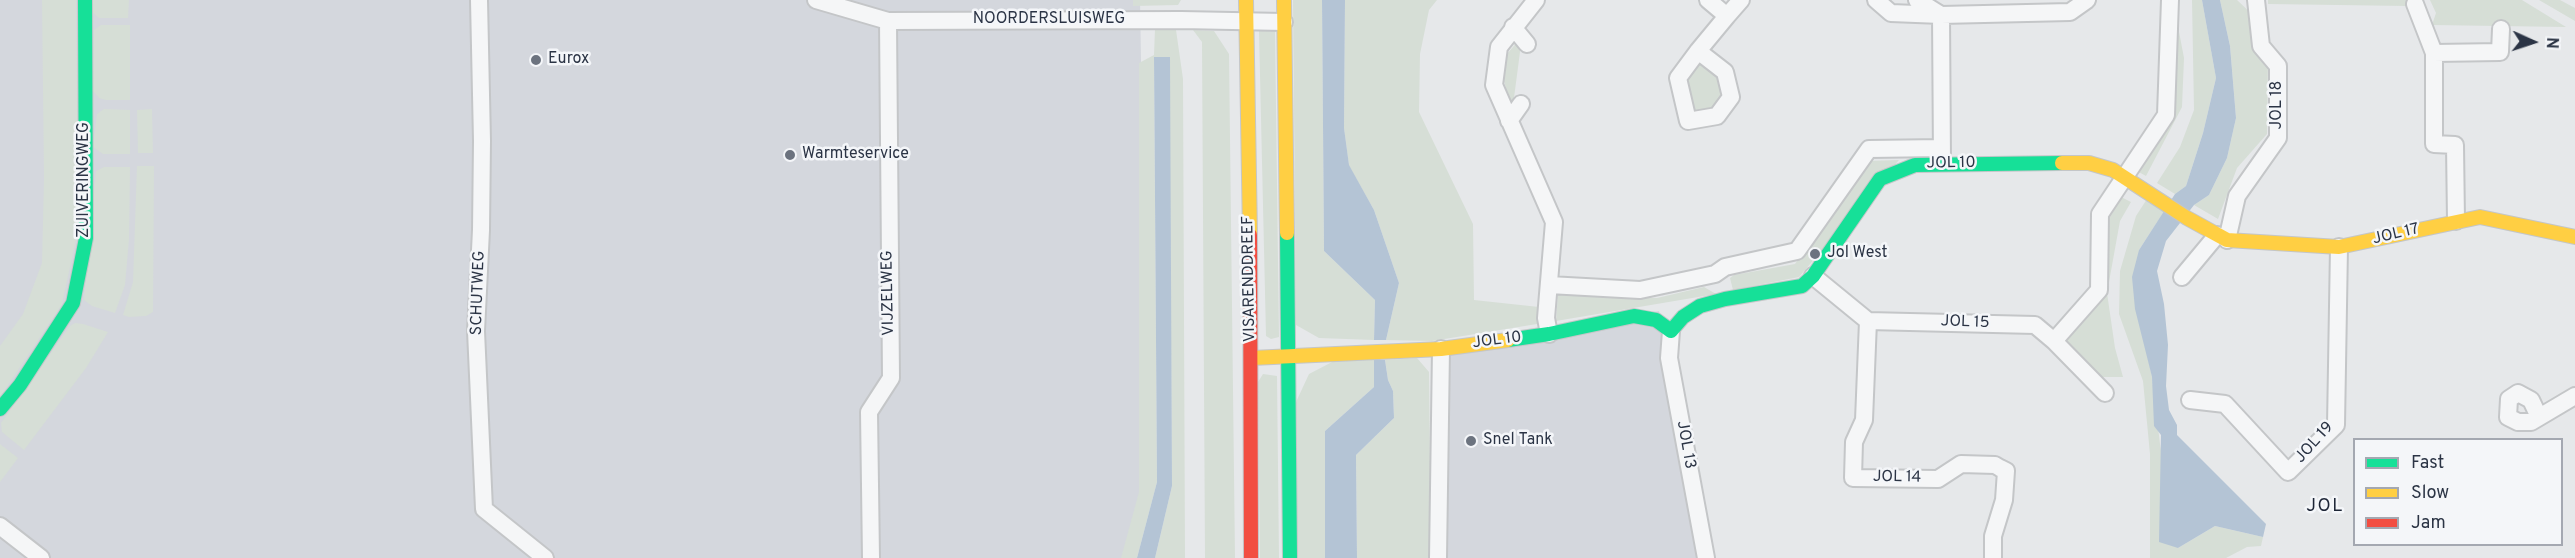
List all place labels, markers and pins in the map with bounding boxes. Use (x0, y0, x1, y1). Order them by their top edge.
place label: Eurox (548, 50, 589, 70)
marker: Eurox (529, 53, 543, 67)
place label: Warmteservice (802, 145, 909, 165)
marker: Warmteservice (783, 148, 797, 162)
place label: Jol West (1827, 244, 1888, 264)
marker: Jol West (1808, 247, 1822, 261)
place label: Snel Tank (1483, 431, 1553, 451)
marker: Snel Tank (1464, 434, 1478, 448)

